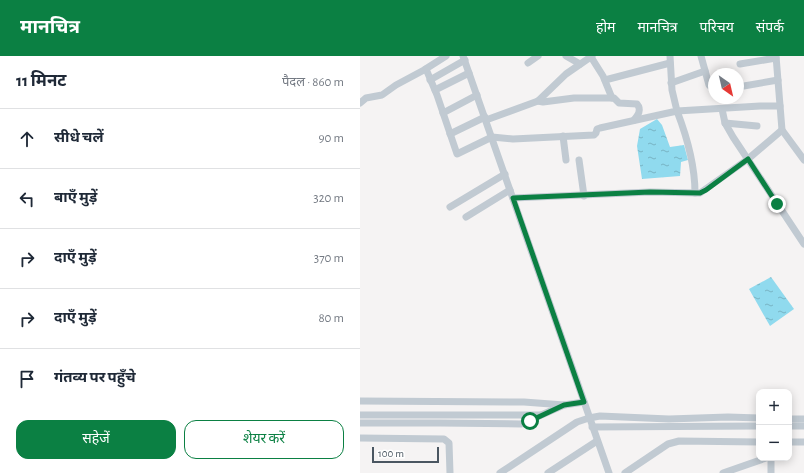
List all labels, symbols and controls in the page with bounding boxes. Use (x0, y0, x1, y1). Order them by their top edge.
text: मानचित्र (20, 18, 80, 37)
text: होम (596, 21, 615, 35)
text: मानचित्र (637, 21, 678, 35)
text: परिचय (700, 21, 734, 35)
text: संपर्क (756, 21, 784, 35)
north arrow (708, 68, 744, 104)
text: 11 मिनट (16, 72, 67, 89)
text: पैदल · 860 m (282, 76, 344, 89)
icon: ahead (16, 128, 38, 150)
text: सीधे चलें (54, 130, 104, 145)
text: 90 m (318, 132, 344, 145)
icon: left (16, 188, 38, 210)
text: बाएँ मुड़ें (54, 190, 97, 205)
text: 320 m (313, 192, 344, 205)
route end (768, 195, 786, 213)
icon: right (16, 248, 38, 270)
text: दाएँ मुड़ें (54, 250, 97, 265)
text: 370 m (314, 252, 344, 265)
icon: right (16, 308, 38, 330)
text: दाएँ मुड़ें (54, 310, 97, 325)
text: 80 m (318, 312, 344, 325)
icon: arrive (16, 368, 38, 390)
text: गंतव्य पर पहुँचे (54, 370, 136, 385)
map controls (756, 389, 792, 461)
button: + (756, 389, 792, 425)
route start (521, 412, 539, 430)
button: सहेजें (16, 420, 176, 459)
button: शेयर करें (184, 420, 344, 459)
button: − (756, 425, 792, 461)
scale bar (372, 445, 439, 464)
text: 100 m (378, 448, 404, 459)

